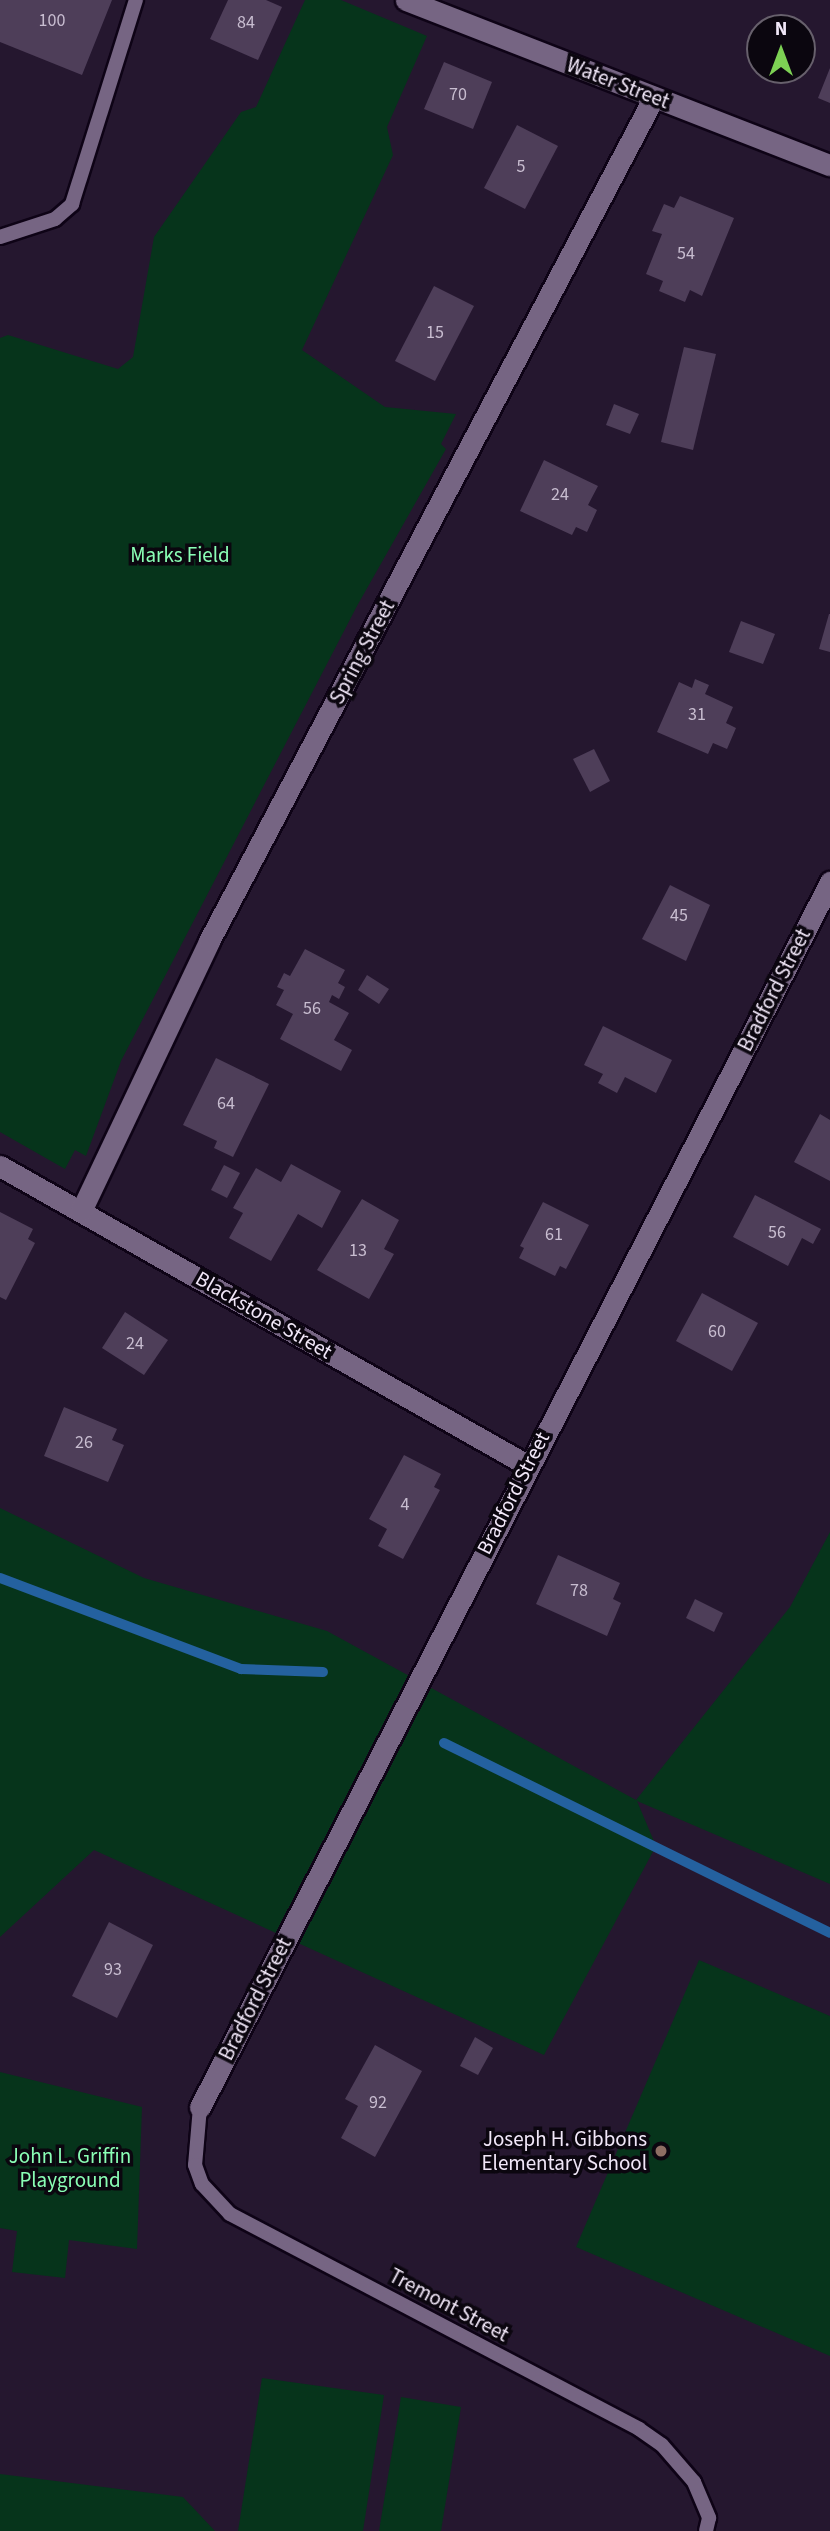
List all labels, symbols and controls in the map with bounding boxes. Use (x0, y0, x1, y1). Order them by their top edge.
house number: 100 (39, 10, 65, 32)
house number: 84 (237, 12, 255, 34)
north arrow (746, 14, 816, 84)
text: N (775, 16, 787, 43)
street label: Water Street (563, 52, 673, 114)
house number: 70 (449, 84, 467, 106)
house number: 5 (517, 156, 525, 178)
house number: 54 (677, 243, 695, 265)
house number: 15 (426, 322, 444, 344)
house number: 24 (551, 484, 569, 506)
park label: Marks Field (130, 542, 230, 568)
street label: Spring Street (324, 596, 400, 708)
house number: 31 (688, 704, 706, 726)
house number: 45 (670, 905, 688, 927)
street label: Bradford Street (732, 924, 816, 1056)
house number: 56 (303, 998, 321, 1020)
house number: 64 (217, 1093, 235, 1115)
house number: 56 (768, 1222, 786, 1244)
house number: 61 (545, 1224, 563, 1246)
house number: 13 (349, 1240, 367, 1262)
street label: Blackstone Street (191, 1266, 337, 1364)
house number: 60 (708, 1321, 726, 1343)
house number: 24 (126, 1333, 144, 1355)
street label: Bradford Street (471, 1427, 555, 1559)
house number: 26 (75, 1432, 93, 1454)
house number: 4 (401, 1494, 409, 1516)
house number: 78 (570, 1580, 588, 1602)
street label: Bradford Street (213, 1933, 297, 2065)
house number: 93 (104, 1959, 122, 1981)
house number: 92 (369, 2092, 387, 2114)
place label: Joseph H. Gibbons Elementary School (481, 2126, 647, 2176)
park label: John L. Griffin Playground (9, 2143, 131, 2193)
marker: Joseph H. Gibbons Elementary School (653, 2143, 669, 2159)
street label: Tremont Street (385, 2263, 513, 2347)

